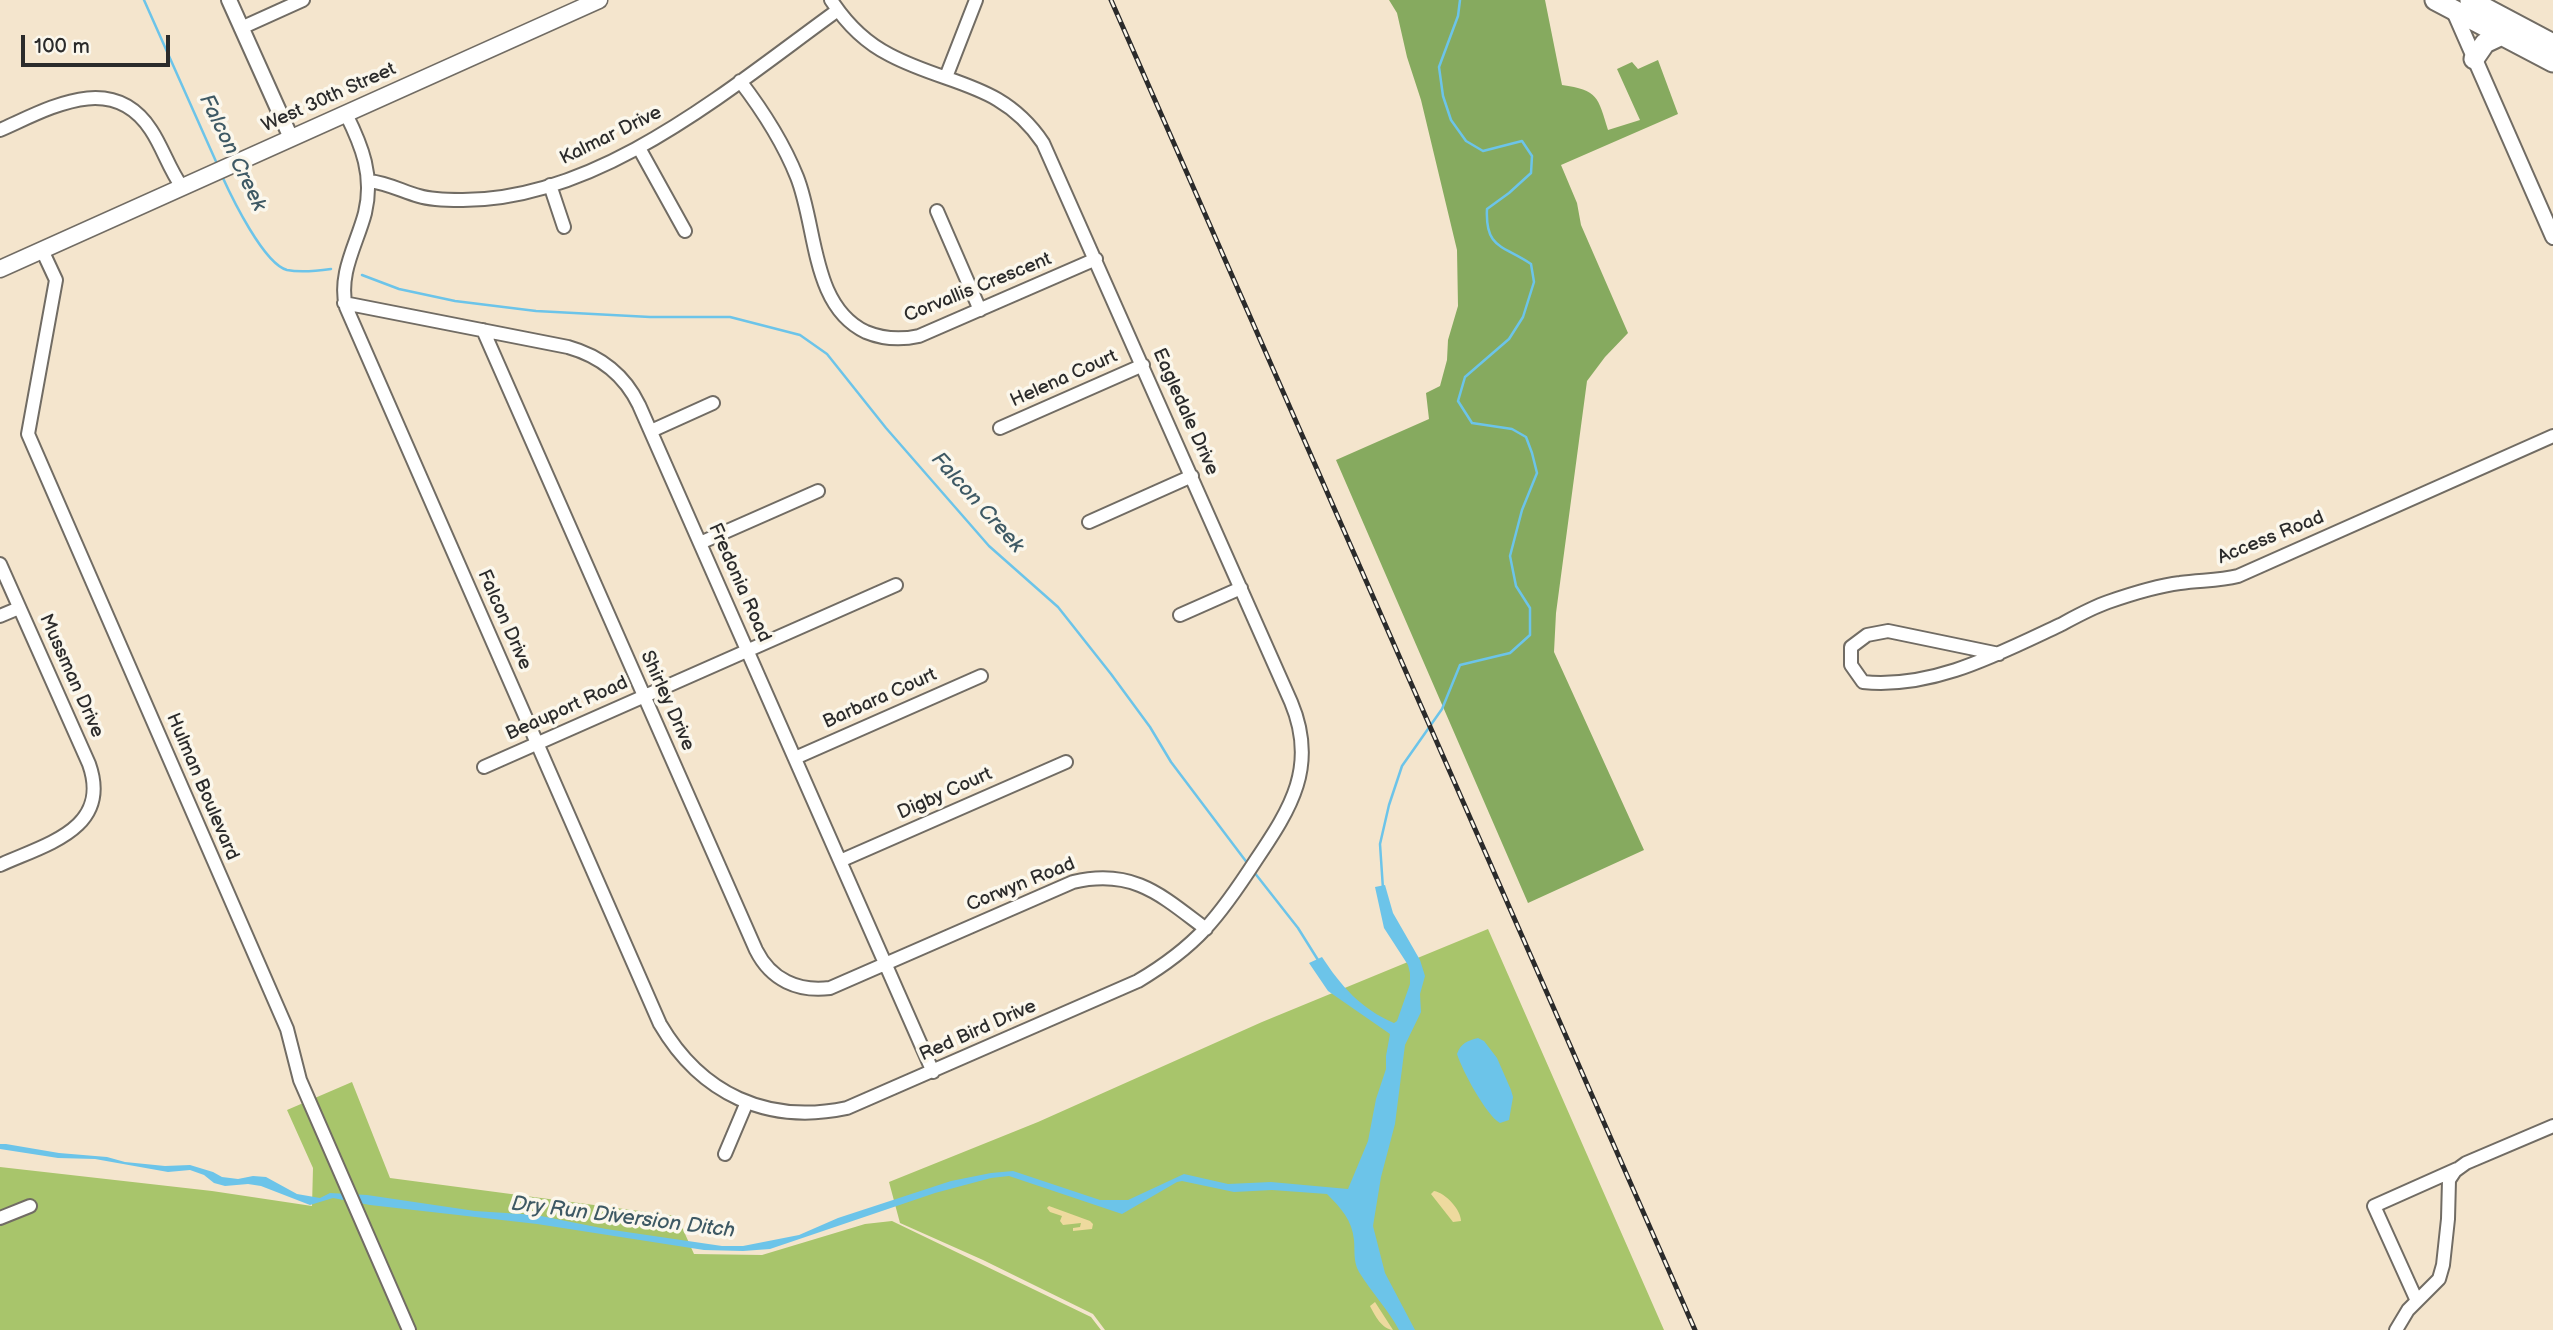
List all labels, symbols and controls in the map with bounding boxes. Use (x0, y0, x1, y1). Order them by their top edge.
scale bar (24, 21, 173, 65)
text: 100 m (34, 34, 90, 59)
street label: West 30th Street (258, 58, 400, 138)
water label: Falcon Creek (193, 91, 271, 215)
street label: Kalmar Drive (556, 102, 666, 170)
street label: Corvallis Crescent (901, 248, 1055, 328)
street label: Helena Court (1007, 345, 1121, 413)
street label: Eagledale Drive (1147, 345, 1223, 479)
water label: Falcon Creek (925, 447, 1029, 559)
street label: Access Road (2215, 506, 2327, 570)
street label: Fredonia Road (703, 520, 775, 646)
street label: Falcon Drive (472, 566, 536, 674)
street label: Mussman Drive (34, 611, 108, 741)
street label: Shirley Drive (635, 648, 699, 754)
street label: Barbara Court (820, 664, 940, 734)
street label: Beauport Road (502, 672, 632, 746)
street label: Hulman Boulevard (161, 710, 243, 864)
street label: Digby Court (894, 763, 996, 825)
street label: Corwyn Road (963, 853, 1079, 917)
street label: Red Bird Drive (916, 995, 1040, 1067)
water label: Dry Run Diversion Ditch (510, 1192, 736, 1244)

